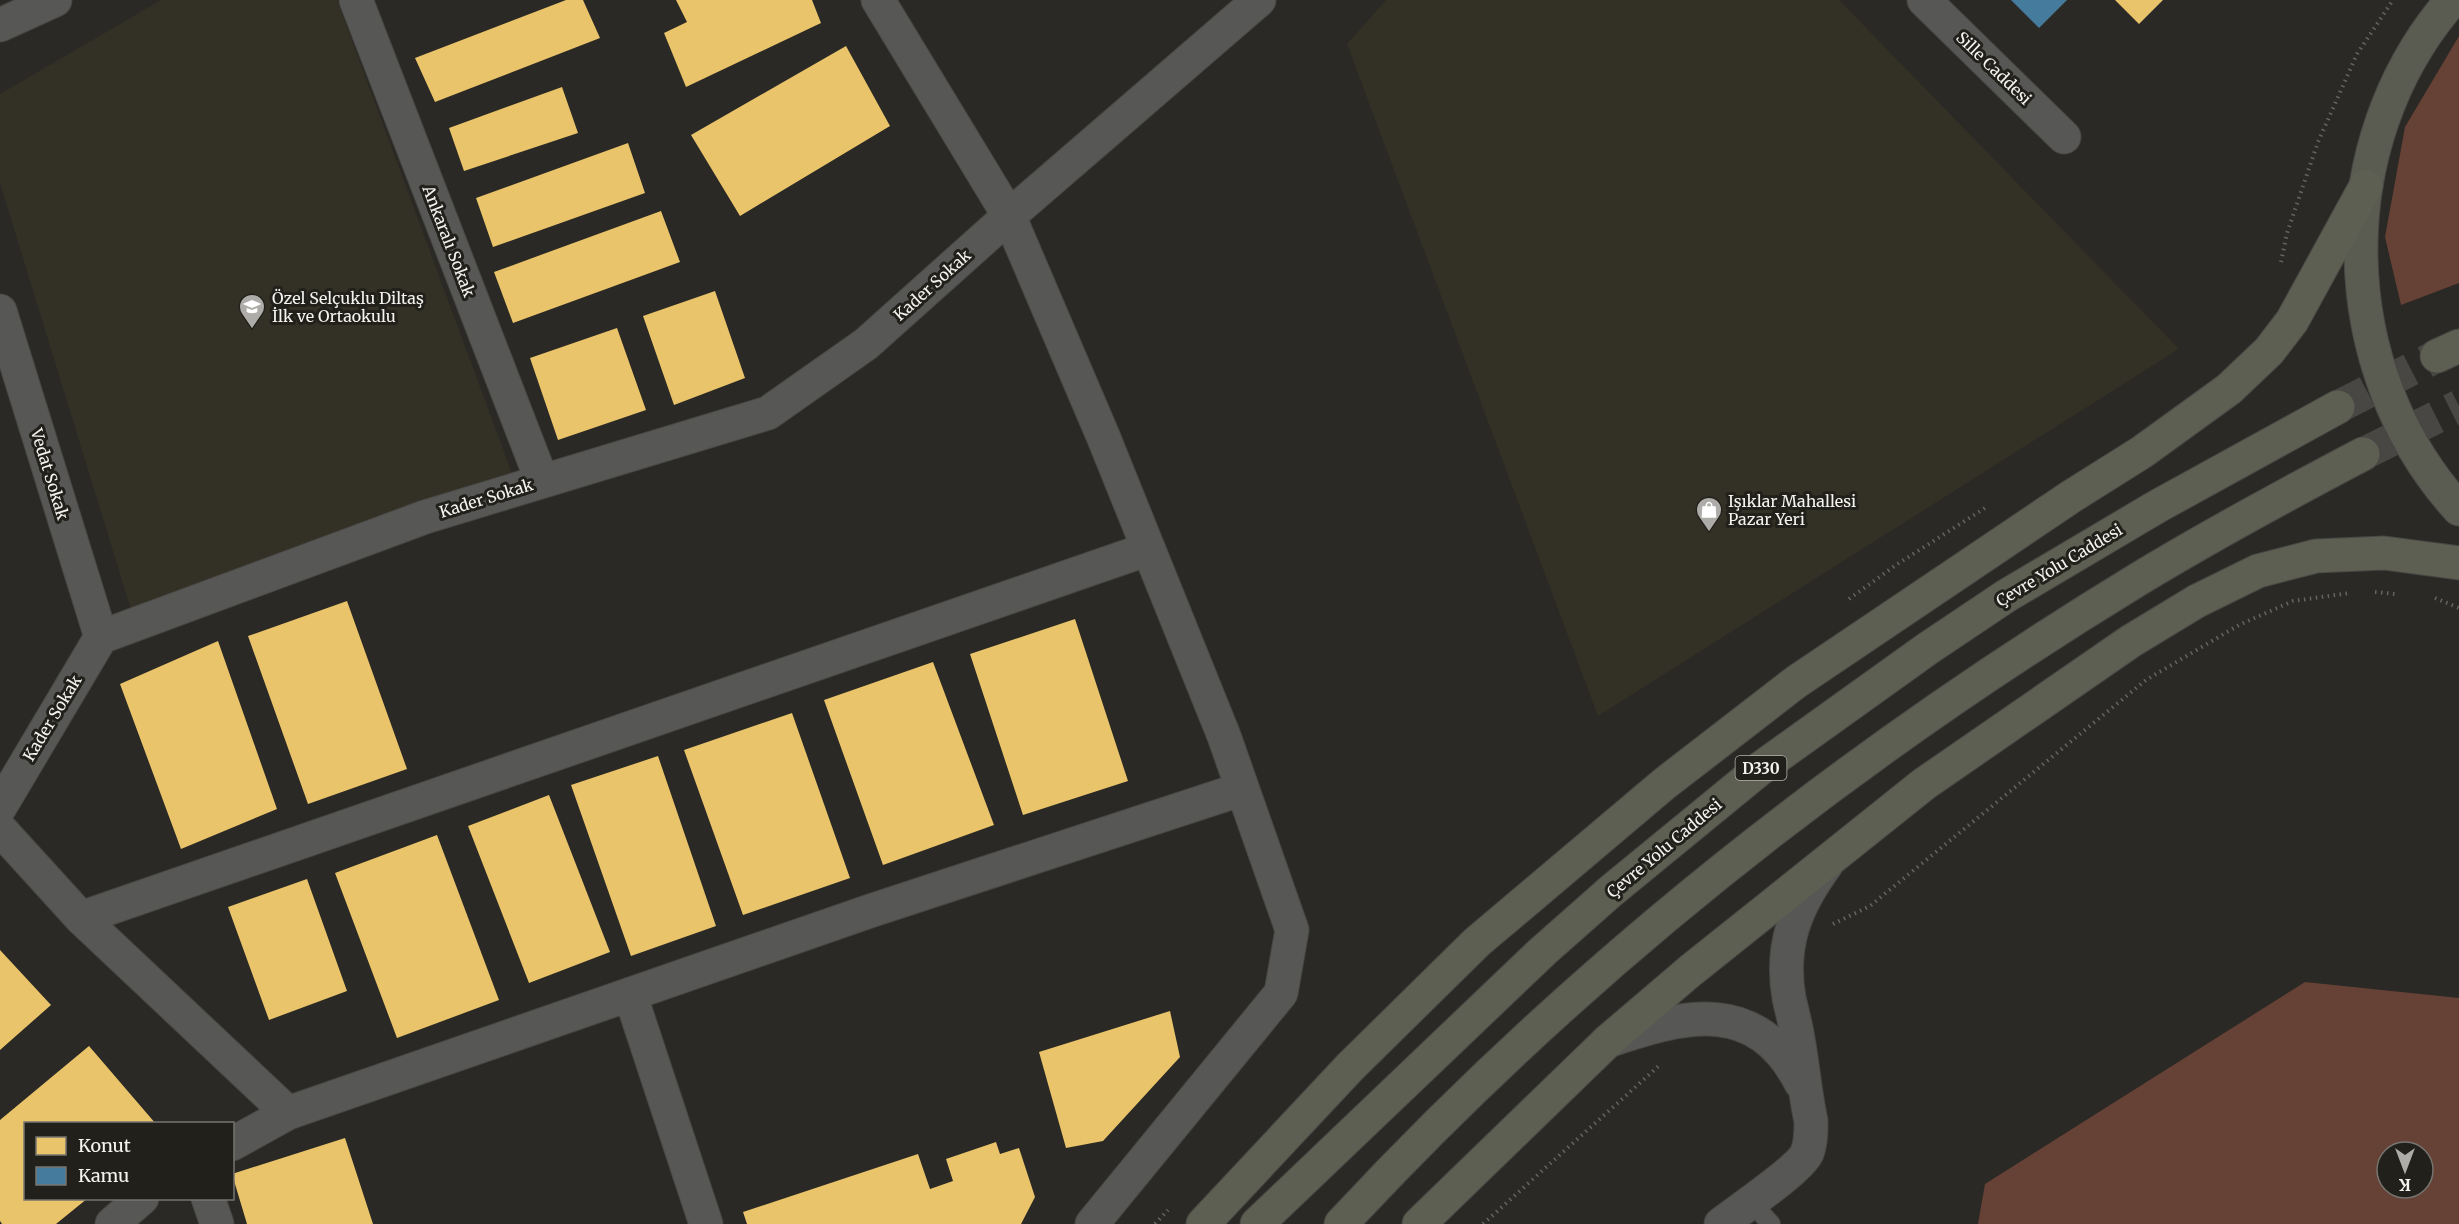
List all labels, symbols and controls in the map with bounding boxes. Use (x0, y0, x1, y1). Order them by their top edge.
street label: Sille Caddesi (1952, 27, 2036, 109)
street label: Ankaralı Sokak (418, 181, 480, 300)
street label: Kader Sokak (889, 245, 975, 325)
place label: Özel Selçuklu Diltaş İlk ve Ortaokulu (272, 288, 424, 326)
school or university icon: Özel Selçuklu Diltaş İlk ve Ortaokulu (237, 292, 267, 330)
street label: Vedat Sokak (26, 425, 74, 523)
street label: Kader Sokak (437, 474, 536, 522)
place label: Işıklar Mahallesi Pazar Yeri (1728, 491, 1856, 529)
shop icon: Işıklar Mahallesi Pazar Yeri (1694, 495, 1724, 533)
street label: Çevre Yolu Caddesi (1992, 519, 2126, 611)
street label: Kader Sokak (18, 671, 86, 765)
road number: D330 (1736, 756, 1786, 780)
street label: Çevre Yolu Caddesi (1603, 794, 1725, 902)
legend (24, 1122, 234, 1200)
text: Konut (78, 1134, 131, 1157)
north arrow (2375, 1140, 2435, 1200)
text: Kamu (78, 1164, 129, 1187)
text: K (2399, 1175, 2411, 1195)

